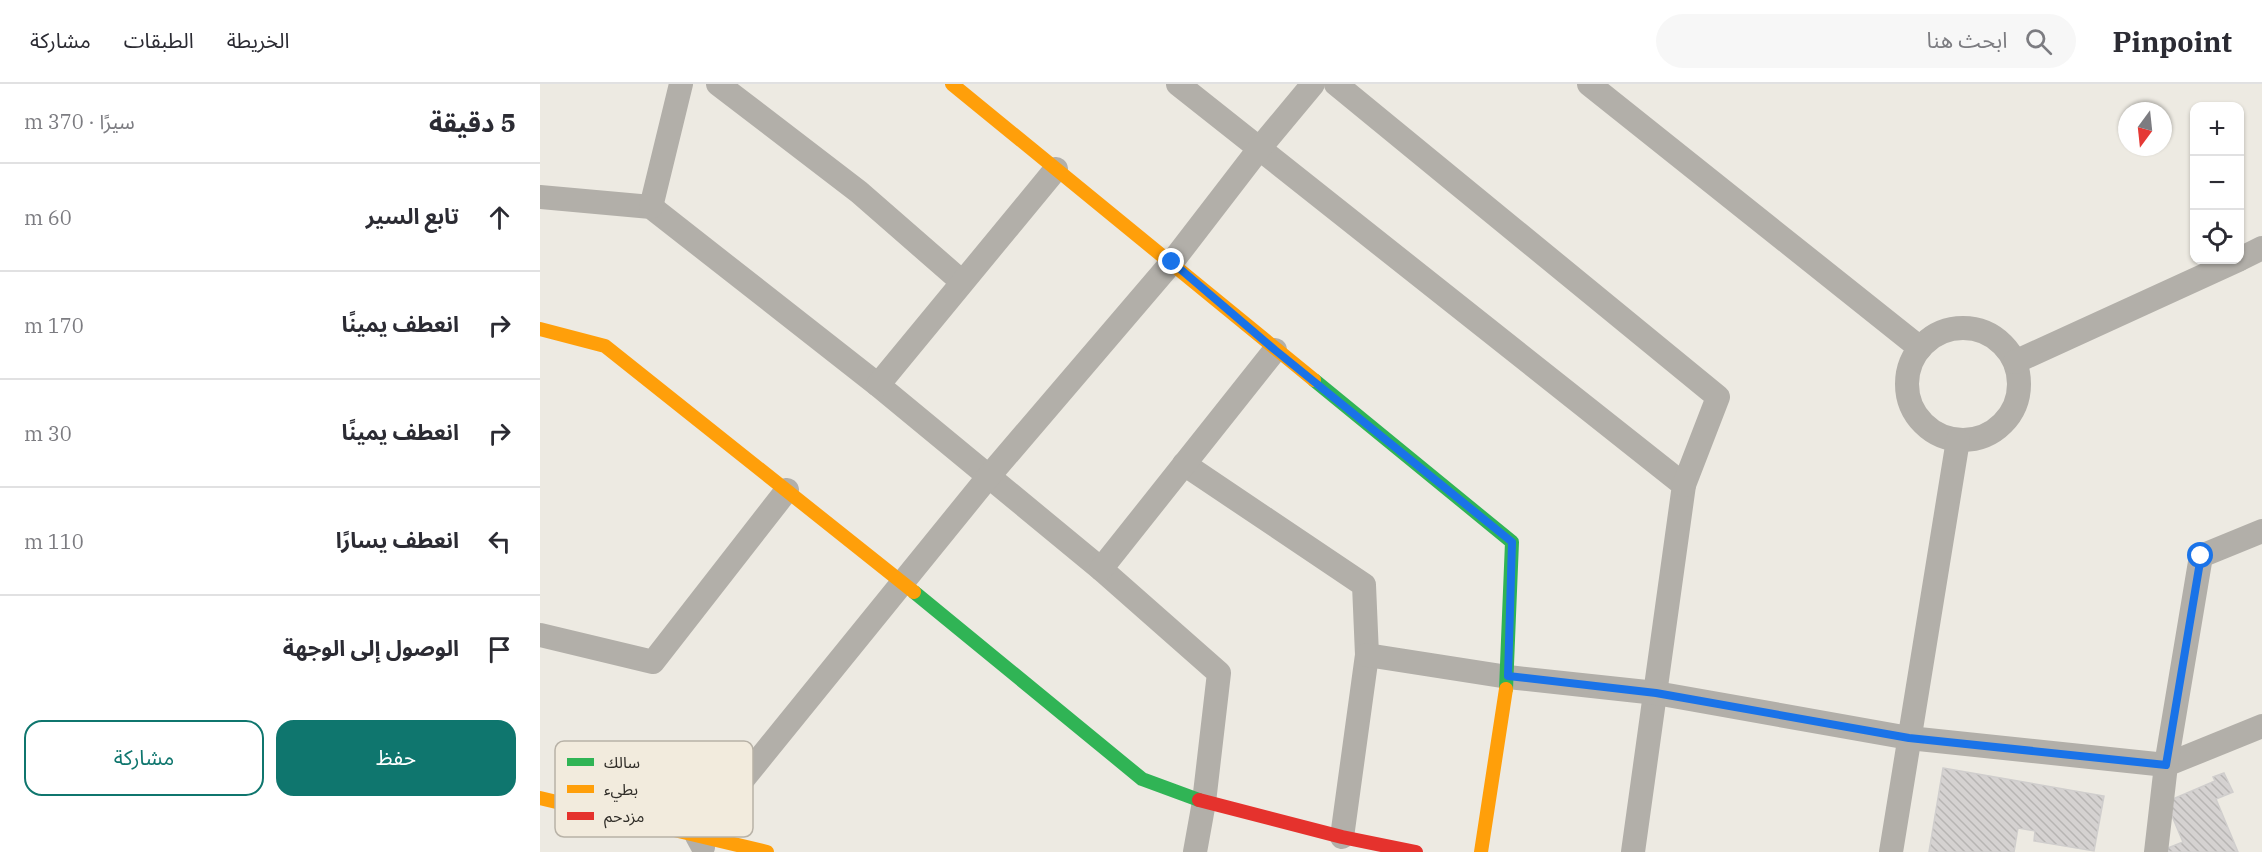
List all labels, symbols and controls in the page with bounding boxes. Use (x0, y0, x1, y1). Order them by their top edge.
search box (1656, 14, 2076, 68)
text: Pinpoint (2112, 23, 2232, 60)
text: ابحث هنا (1927, 25, 2007, 54)
icon: search (2022, 25, 2055, 58)
text: مشاركة (30, 26, 91, 54)
text: الطبقات (124, 26, 194, 54)
text: الخريطة (227, 26, 290, 54)
north arrow (2118, 102, 2172, 156)
map controls (2190, 102, 2244, 264)
button: + (2190, 102, 2244, 156)
text: 5 دقيقة (429, 105, 516, 139)
text: سيرًا · 370 m (24, 108, 135, 135)
button: − (2190, 156, 2244, 210)
text: تابع السير (366, 201, 459, 230)
icon: ahead (483, 201, 516, 234)
text: 60 m (24, 204, 72, 231)
button: locate (2190, 210, 2244, 264)
route end (1158, 248, 1184, 274)
text: انعطف يمينًا (341, 309, 459, 338)
icon: right (483, 309, 516, 342)
text: 170 m (24, 312, 84, 339)
text: انعطف يمينًا (341, 417, 459, 446)
icon: right (483, 417, 516, 450)
text: 30 m (24, 420, 72, 447)
text: انعطف يسارًا (336, 525, 459, 554)
icon: left (483, 525, 516, 558)
text: 110 m (24, 528, 84, 555)
route start (2187, 542, 2213, 568)
text: الوصول إلى الوجهة (283, 633, 459, 662)
icon: arrive (483, 633, 516, 666)
button: مشاركة (24, 720, 264, 796)
button: حفظ (276, 720, 516, 796)
legend (555, 741, 753, 837)
text: سالك (604, 752, 640, 772)
text: بطيء (604, 779, 638, 802)
text: مزدحم (604, 806, 644, 829)

